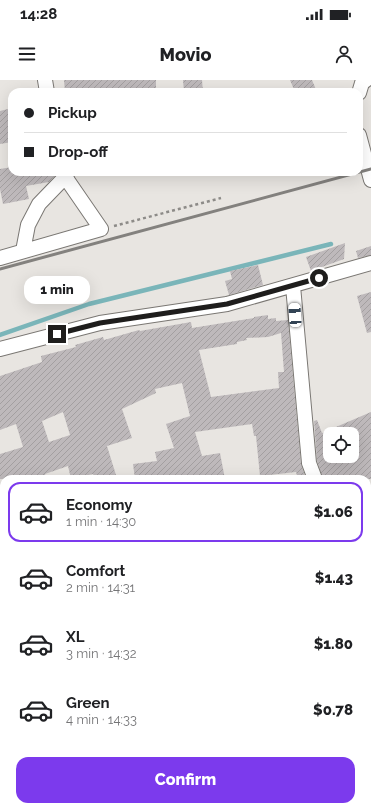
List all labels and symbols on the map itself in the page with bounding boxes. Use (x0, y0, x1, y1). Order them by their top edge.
route start (310, 269, 328, 287)
callout: 1 min (24, 276, 90, 304)
car (288, 303, 302, 327)
route end (48, 325, 66, 343)

